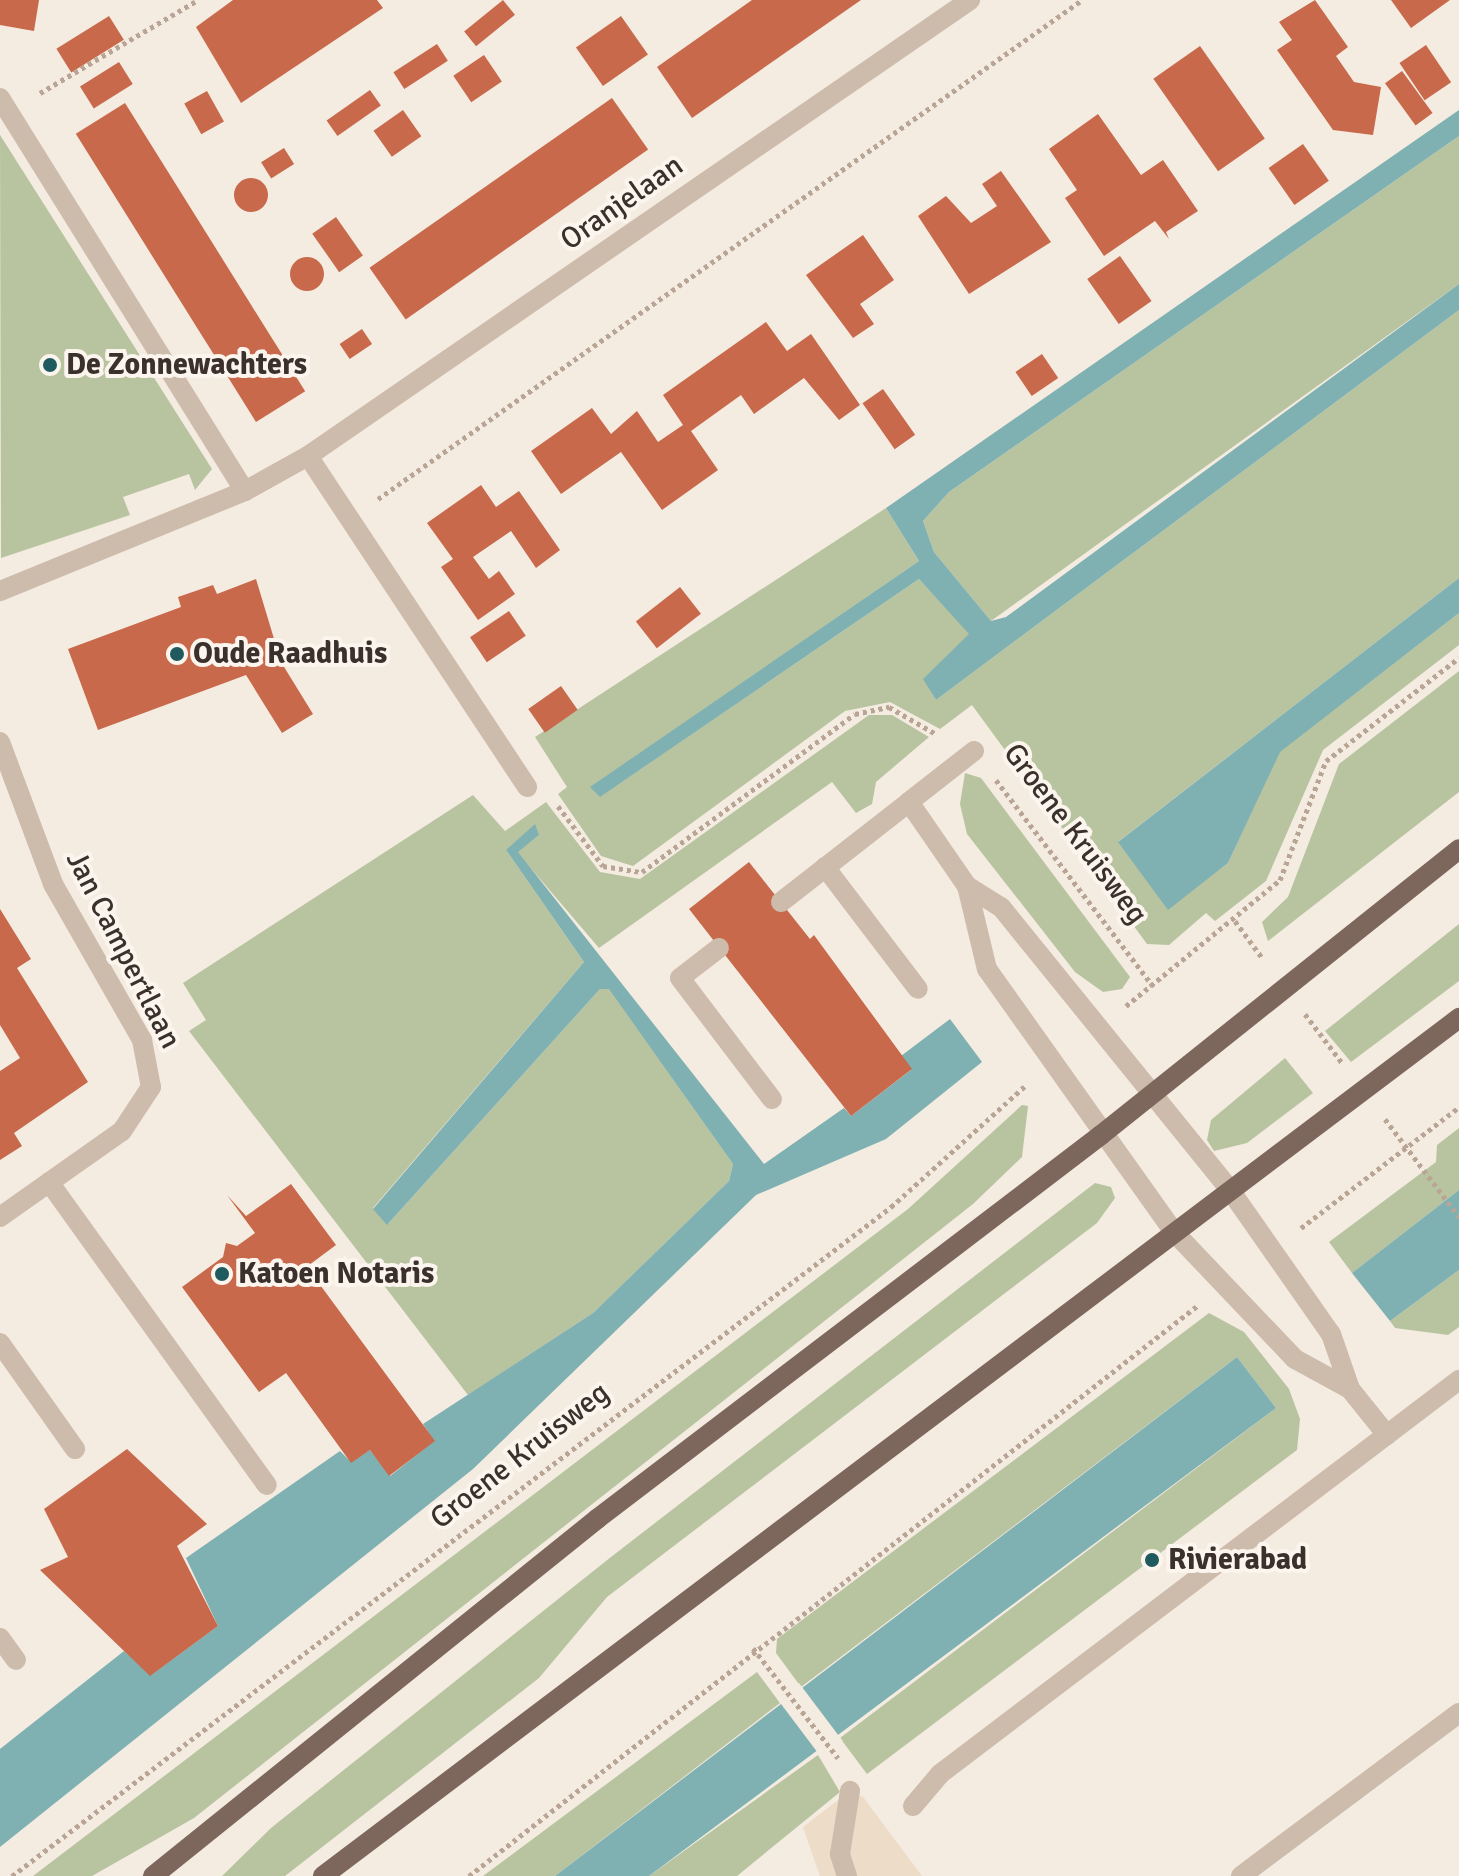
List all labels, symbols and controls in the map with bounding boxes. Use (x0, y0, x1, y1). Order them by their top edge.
street label: Oranjelaan (554, 148, 690, 258)
place label: De Zonnewachters (66, 347, 307, 383)
marker: De Zonnewachters (41, 356, 59, 374)
place label: Oude Raadhuis (193, 636, 387, 672)
marker: Oude Raadhuis (168, 645, 186, 663)
street label: Groene Kruisweg (995, 737, 1155, 931)
street label: Jan Campertlaan (58, 845, 188, 1055)
place label: Katoen Notaris (238, 1256, 434, 1292)
marker: Katoen Notaris (213, 1265, 231, 1283)
street label: Groene Kruisweg (423, 1375, 617, 1537)
place label: Rivierabad (1168, 1542, 1307, 1578)
marker: Rivierabad (1143, 1551, 1161, 1569)

